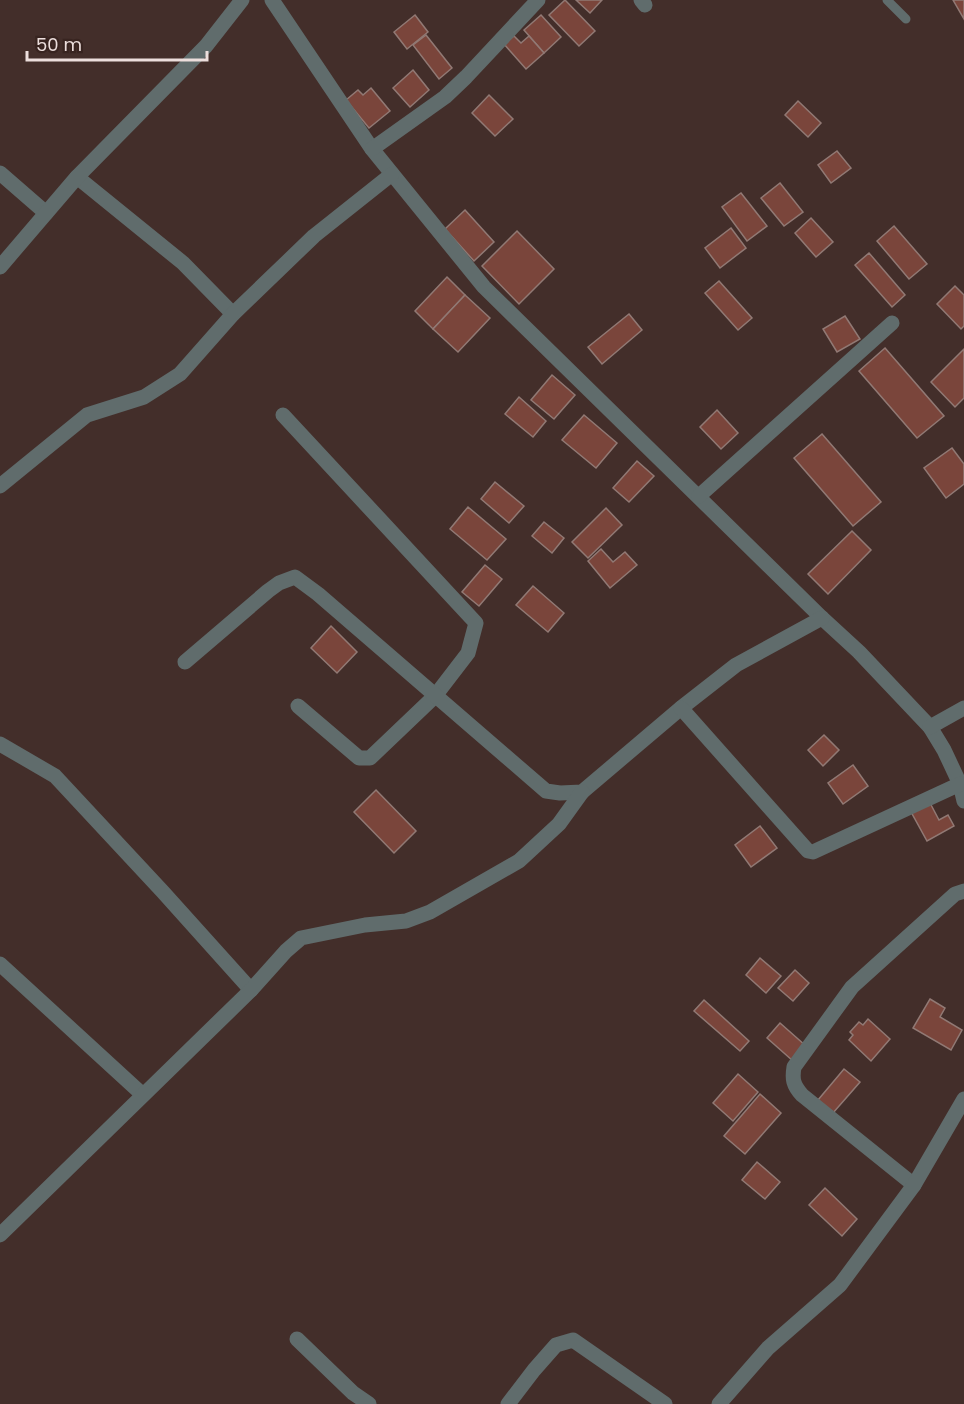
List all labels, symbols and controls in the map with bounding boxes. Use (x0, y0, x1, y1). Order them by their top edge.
scale bar (27, 24, 207, 62)
text: 50 m (36, 32, 82, 57)

